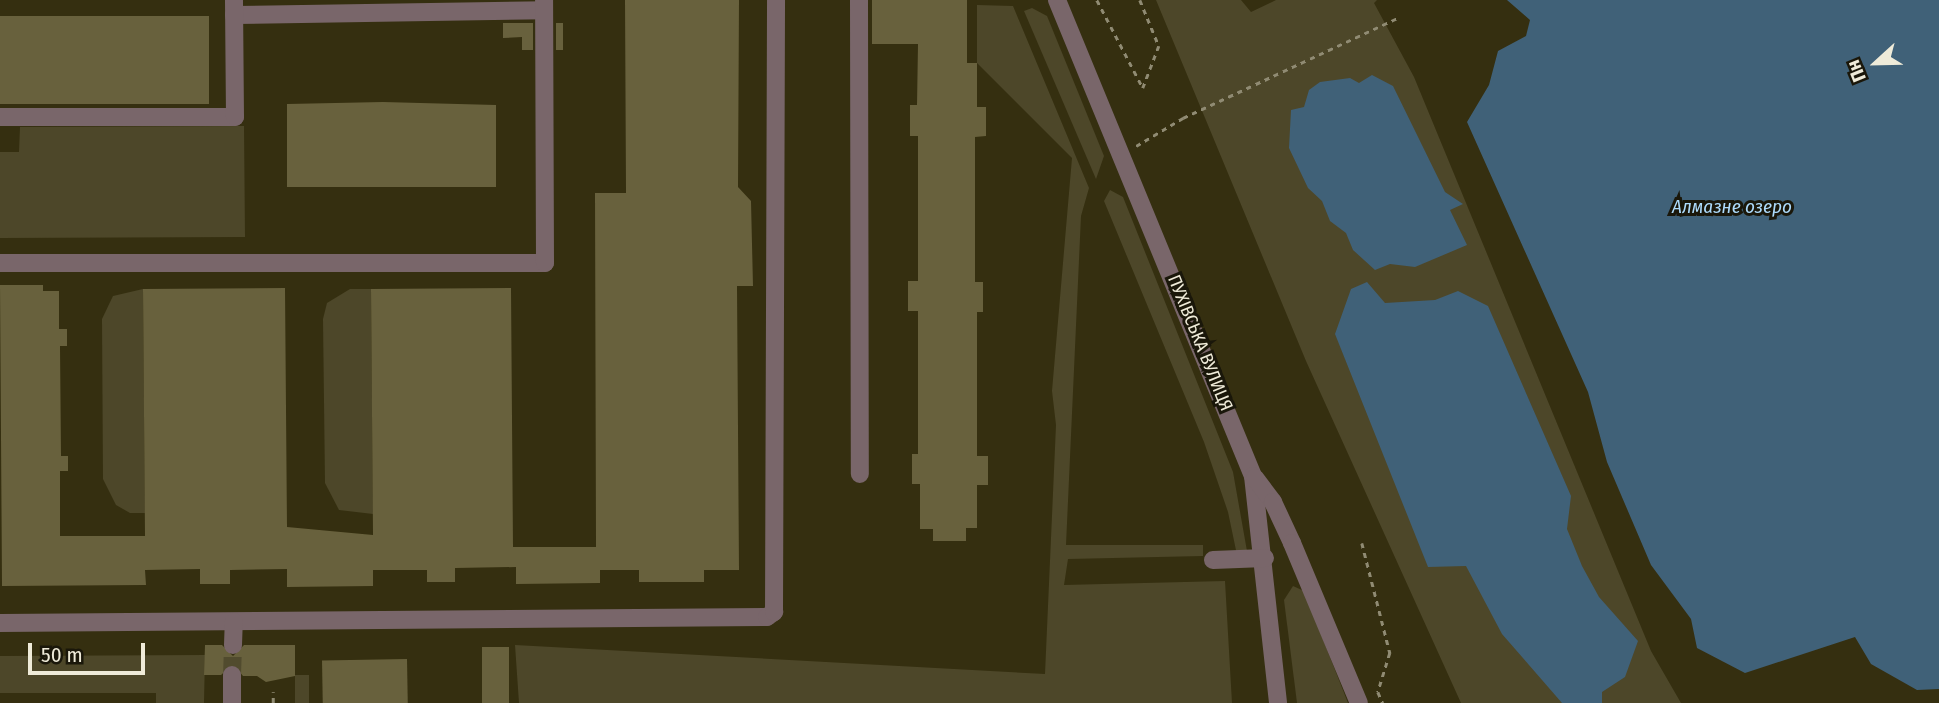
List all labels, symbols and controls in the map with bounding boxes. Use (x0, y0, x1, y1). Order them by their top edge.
north arrow (1841, 28, 1911, 98)
text: Пн (1841, 57, 1871, 85)
water label: Алмазне озеро (1672, 196, 1792, 218)
street label: ПУХІВСЬКА ВУЛИЦЯ (1163, 272, 1237, 414)
scale bar (32, 630, 149, 674)
text: 50 m (41, 642, 83, 668)

